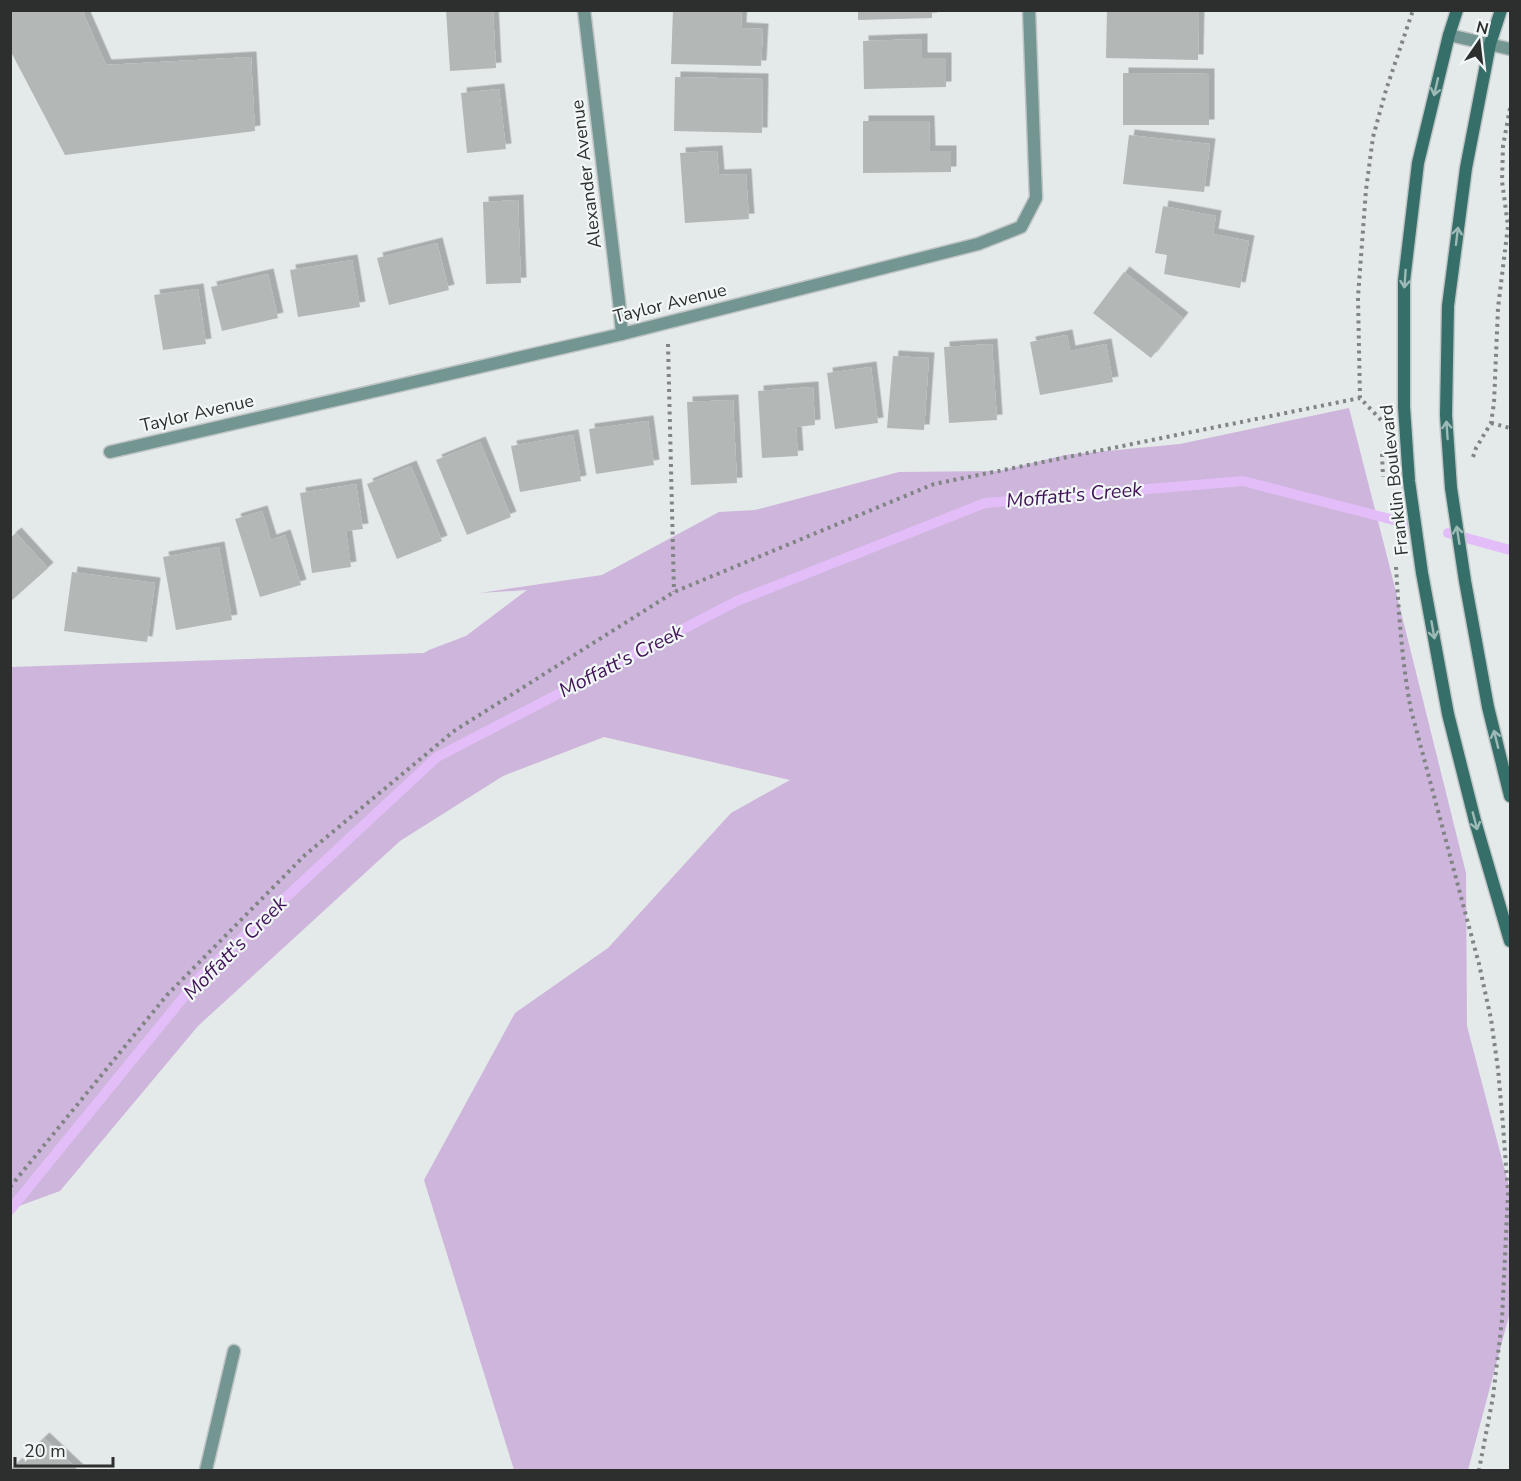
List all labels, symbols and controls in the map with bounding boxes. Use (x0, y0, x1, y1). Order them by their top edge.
north arrow (1449, 12, 1509, 72)
text: N (1474, 16, 1491, 41)
one-way arrow (1430, 78, 1442, 97)
street label: Alexander Avenue (565, 98, 607, 250)
one-way arrow (1452, 226, 1463, 246)
one-way arrow (1399, 269, 1410, 289)
street label: Taylor Avenue (611, 277, 729, 329)
street label: Taylor Avenue (138, 388, 256, 438)
street label: Franklin Boulevard (1374, 403, 1414, 557)
one-way arrow (1441, 420, 1452, 440)
water label: Moffatt's Creek (1005, 476, 1144, 514)
one-way arrow (1452, 525, 1463, 545)
water label: Moffatt's Creek (554, 618, 689, 704)
one-way arrow (1428, 620, 1439, 640)
one-way arrow (1490, 730, 1502, 749)
one-way arrow (1470, 811, 1481, 830)
water label: Moffatt's Creek (177, 890, 293, 1006)
scale bar (15, 1430, 112, 1468)
text: 20 m (24, 1439, 66, 1463)

